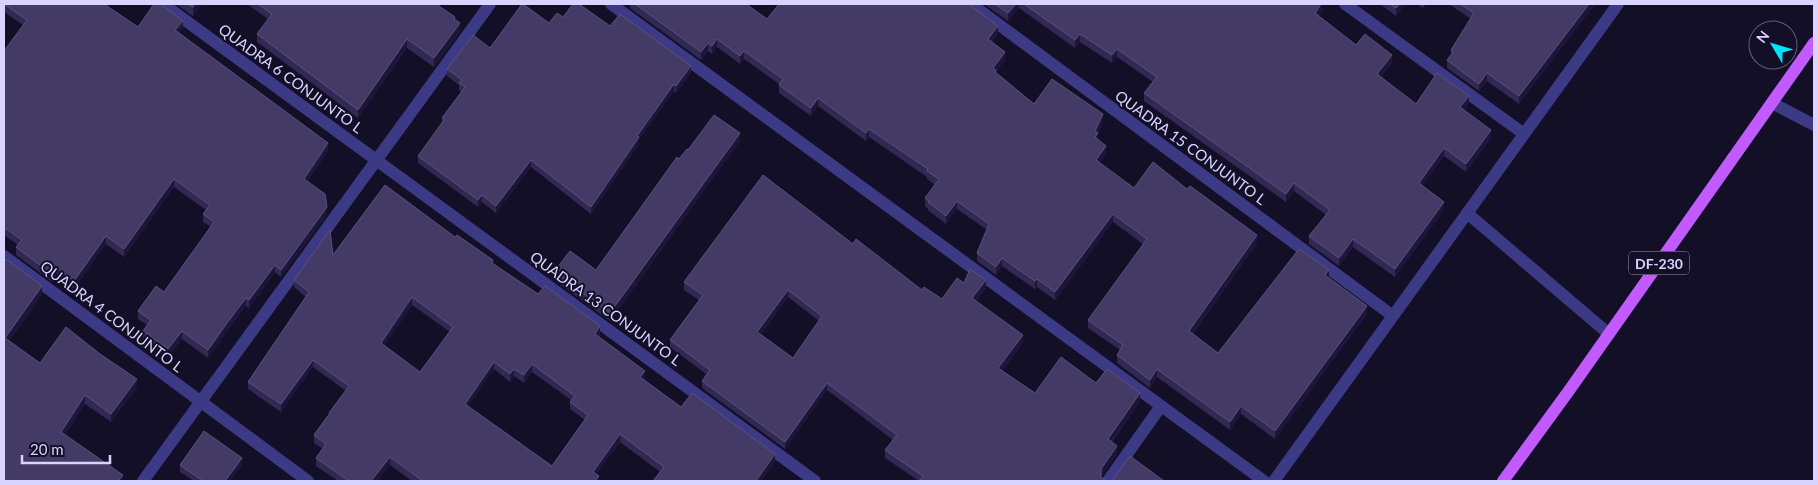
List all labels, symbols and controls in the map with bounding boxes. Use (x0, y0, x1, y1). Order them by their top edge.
street label: QUADRA 6 CONJUNTO L (215, 20, 367, 137)
north arrow (1748, 20, 1798, 70)
text: N (1752, 27, 1772, 46)
street label: QUADRA 15 CONJUNTO L (1112, 86, 1270, 208)
street label: QUADRA 13 CONJUNTO L (527, 247, 685, 369)
road number: DF-230 (1629, 252, 1689, 274)
street label: QUADRA 4 CONJUNTO L (37, 257, 187, 376)
scale bar (22, 432, 110, 464)
text: 20 m (30, 440, 64, 458)

